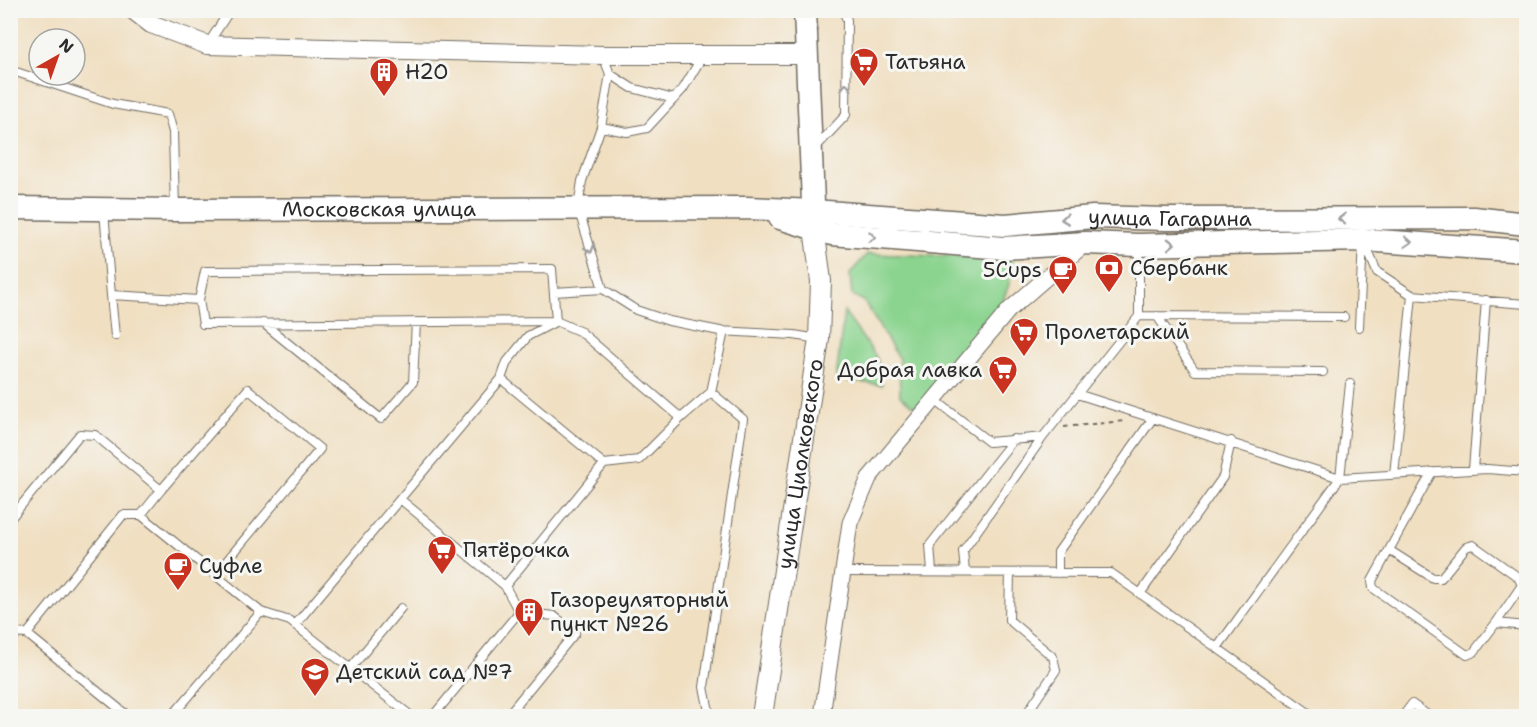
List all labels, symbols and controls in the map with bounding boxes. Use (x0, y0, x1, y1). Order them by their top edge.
north arrow (27, 27, 87, 87)
text: N (55, 34, 78, 58)
supermarket icon: Татьяна (848, 46, 880, 88)
place label: Татьяна (885, 48, 966, 76)
building icon: Н2О (368, 56, 400, 98)
place label: Н2О (405, 58, 448, 86)
one-way arrow (840, 83, 852, 92)
street label: Московская улица (282, 195, 476, 224)
street label: улица Гагарина (1088, 203, 1252, 233)
one-way arrow (1061, 212, 1070, 225)
one-way arrow (1338, 213, 1347, 225)
one-way arrow (867, 230, 876, 243)
one-way arrow (1403, 236, 1412, 249)
one-way arrow (1167, 238, 1176, 250)
one-way arrow (583, 243, 595, 254)
bank icon: Сбербанк (1093, 252, 1125, 294)
cafe icon: 5Cups (1047, 254, 1079, 296)
place label: Сбербанк (1130, 254, 1228, 282)
place label: 5Cups (983, 256, 1042, 284)
supermarket icon: Пролетарский (1008, 316, 1040, 358)
place label: Пролетарский (1045, 318, 1190, 346)
supermarket icon: Добрая лавка (987, 354, 1019, 396)
place label: Добрая лавка (837, 356, 982, 384)
street label: улица Циолковского (770, 357, 830, 571)
supermarket icon: Пятёрочка (426, 534, 458, 576)
place label: Пятёрочка (463, 536, 569, 564)
cafe icon: Суфле (162, 550, 194, 592)
place label: Суфле (199, 552, 263, 580)
place label: Газореуляторный пункт №26 (550, 586, 729, 638)
building icon: Газореуляторный пункт №26 (513, 596, 545, 638)
school or university icon: Детский сад №7 (299, 656, 331, 698)
place label: Детский сад №7 (336, 658, 513, 686)

